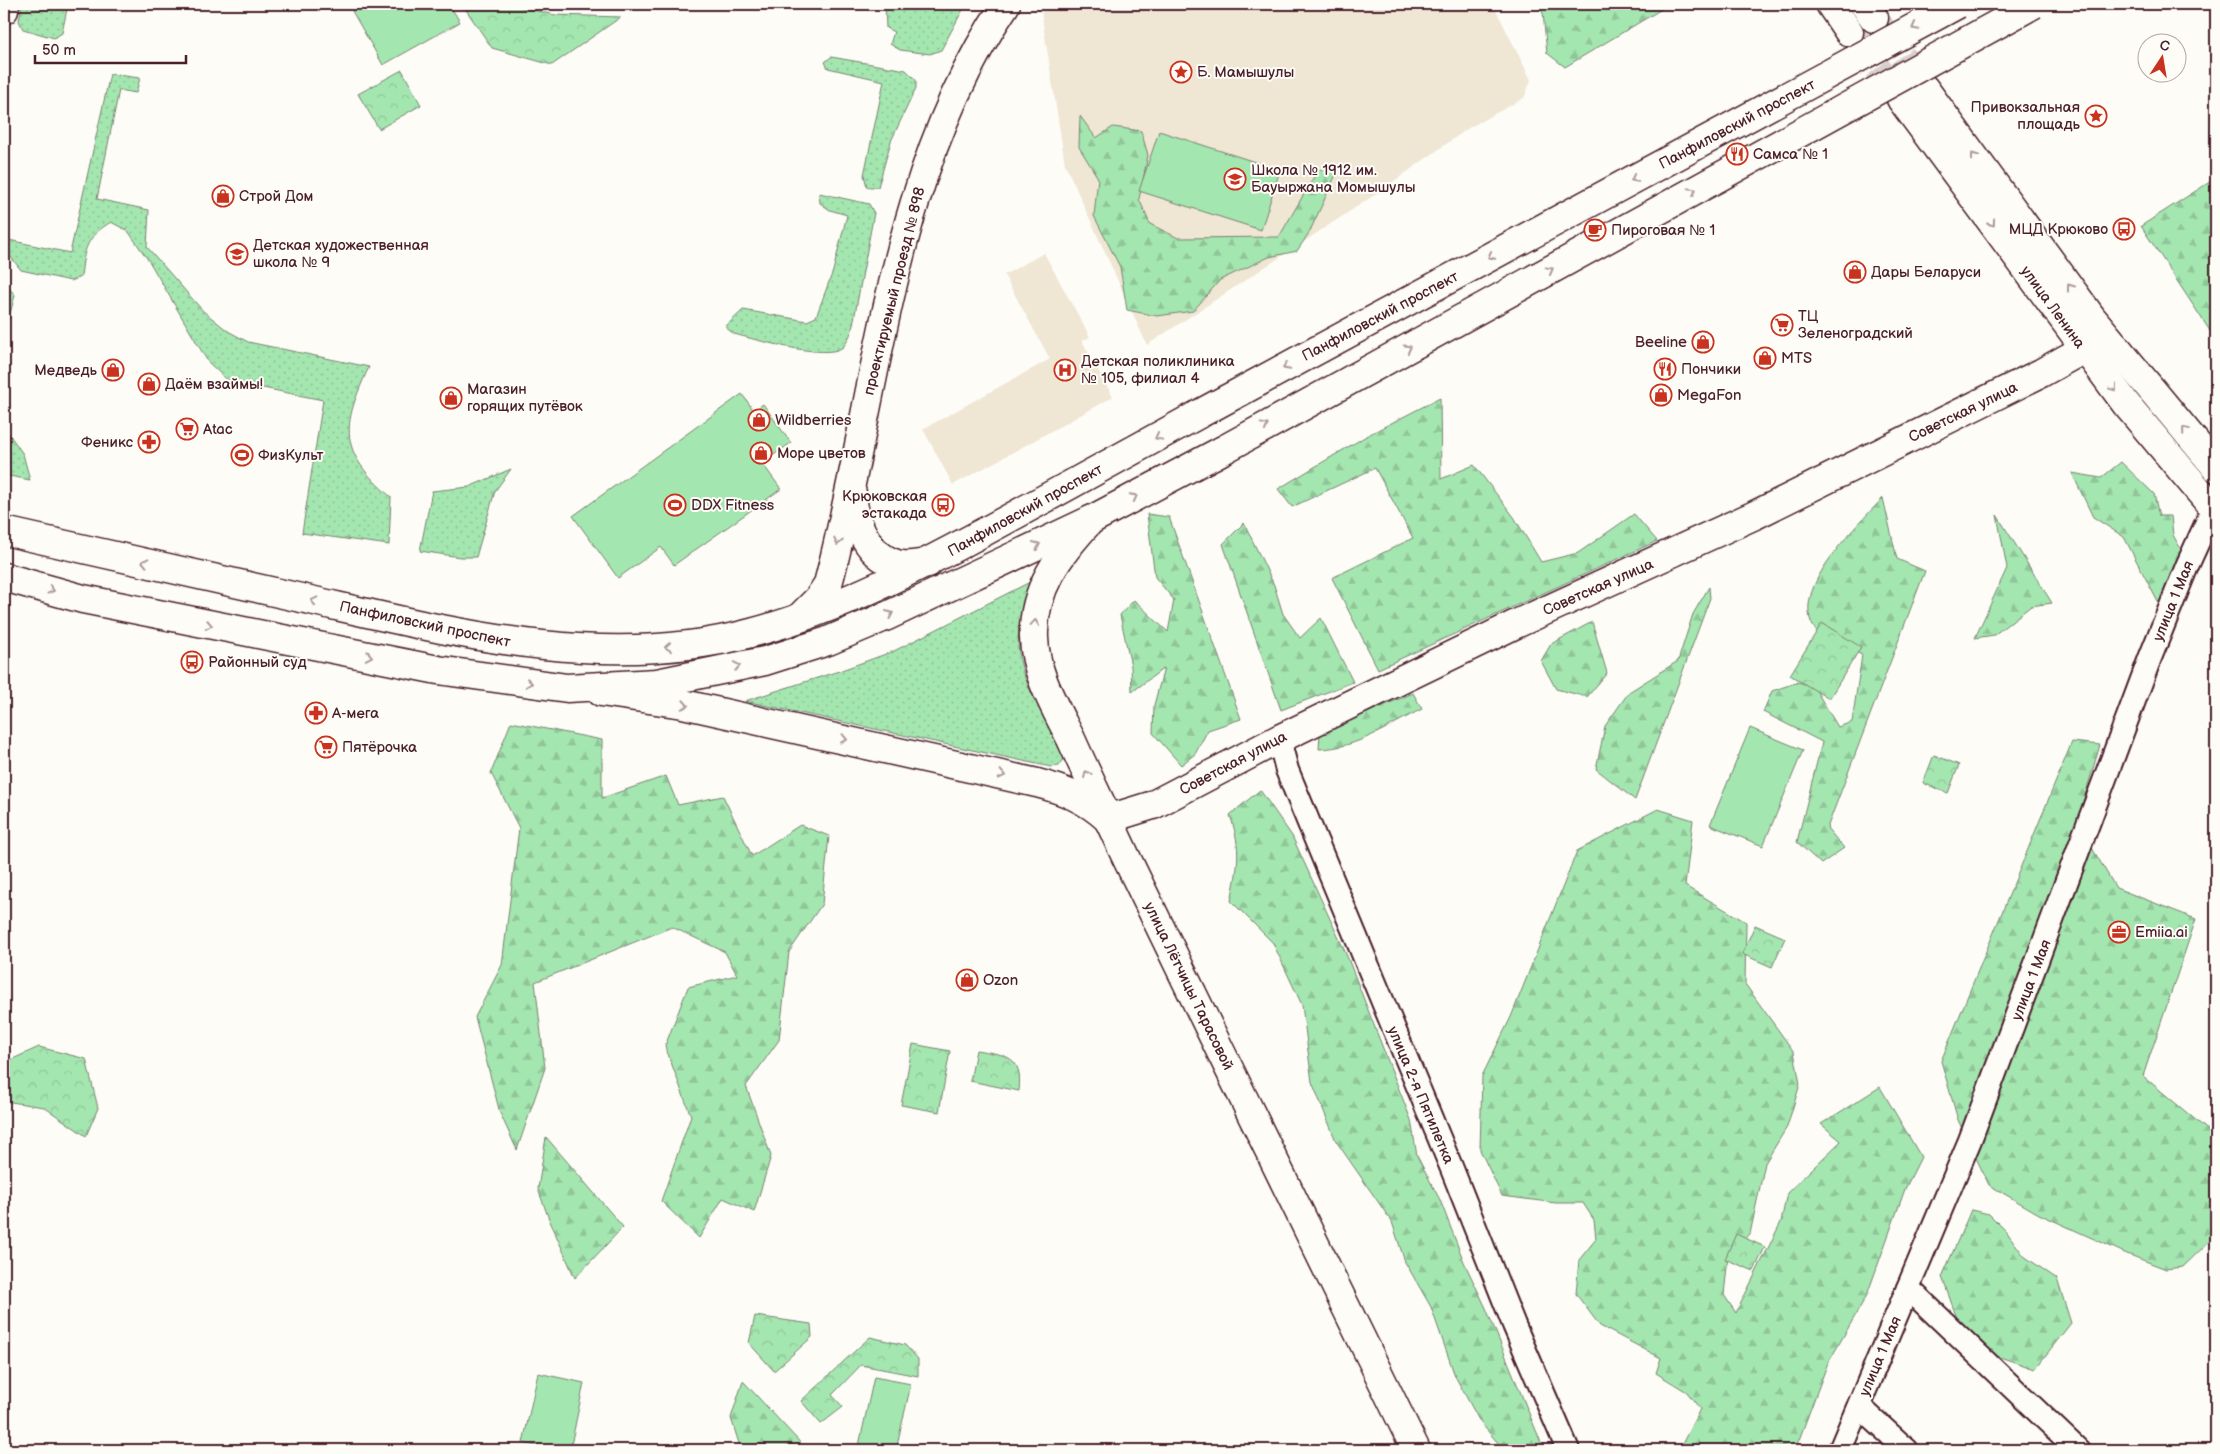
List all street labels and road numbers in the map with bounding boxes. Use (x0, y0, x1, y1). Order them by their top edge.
street label: Панфиловский проспект (1656, 75, 1819, 174)
street label: проектируемый проезд № 898 (859, 185, 930, 397)
street label: улица Ленина (2016, 262, 2089, 352)
street label: Панфиловский проспект (1299, 267, 1462, 366)
street label: Советская улица (1906, 378, 2021, 447)
street label: Панфиловский проспект (944, 460, 1106, 561)
street label: Советская улица (1540, 555, 1656, 620)
street label: улица 1 Мая (2149, 558, 2198, 644)
street label: Панфиловский проспект (338, 597, 512, 652)
street label: Советская улица (1176, 727, 1290, 800)
street label: улица Лётчицы Тарасовой (1140, 899, 1238, 1073)
street label: улица 1 Мая (2007, 937, 2056, 1023)
street label: улица 2-я Пятилетка (1383, 1024, 1458, 1167)
street label: улица 1 Мая (1855, 1313, 1906, 1399)

